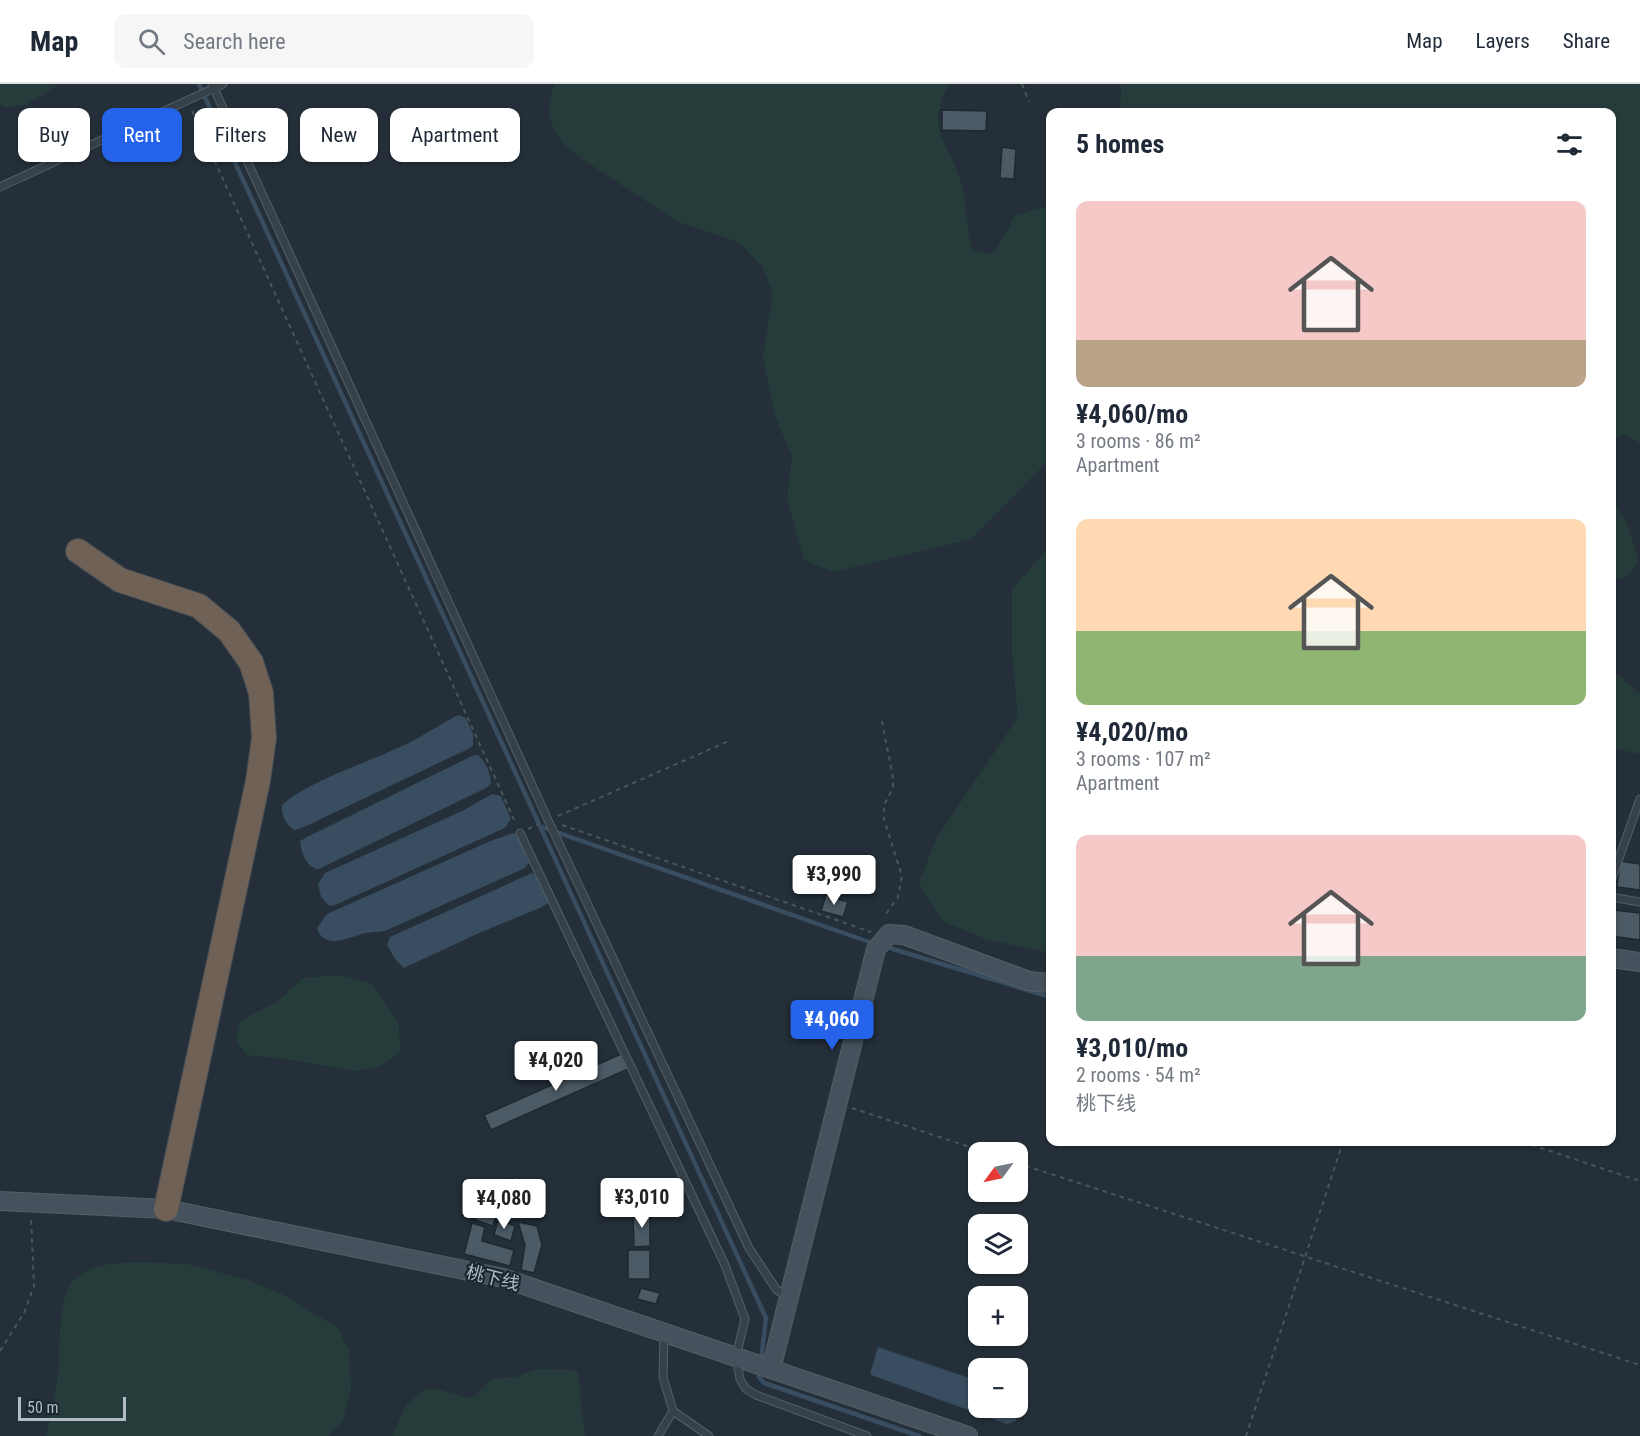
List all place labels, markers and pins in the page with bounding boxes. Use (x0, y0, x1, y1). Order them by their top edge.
pin: ¥3,990 (785, 855, 883, 906)
pin: ¥4,060 (783, 1000, 881, 1051)
pin: ¥4,020 (507, 1041, 605, 1092)
pin: ¥3,010 (593, 1178, 691, 1229)
pin: ¥4,080 (455, 1179, 553, 1230)

